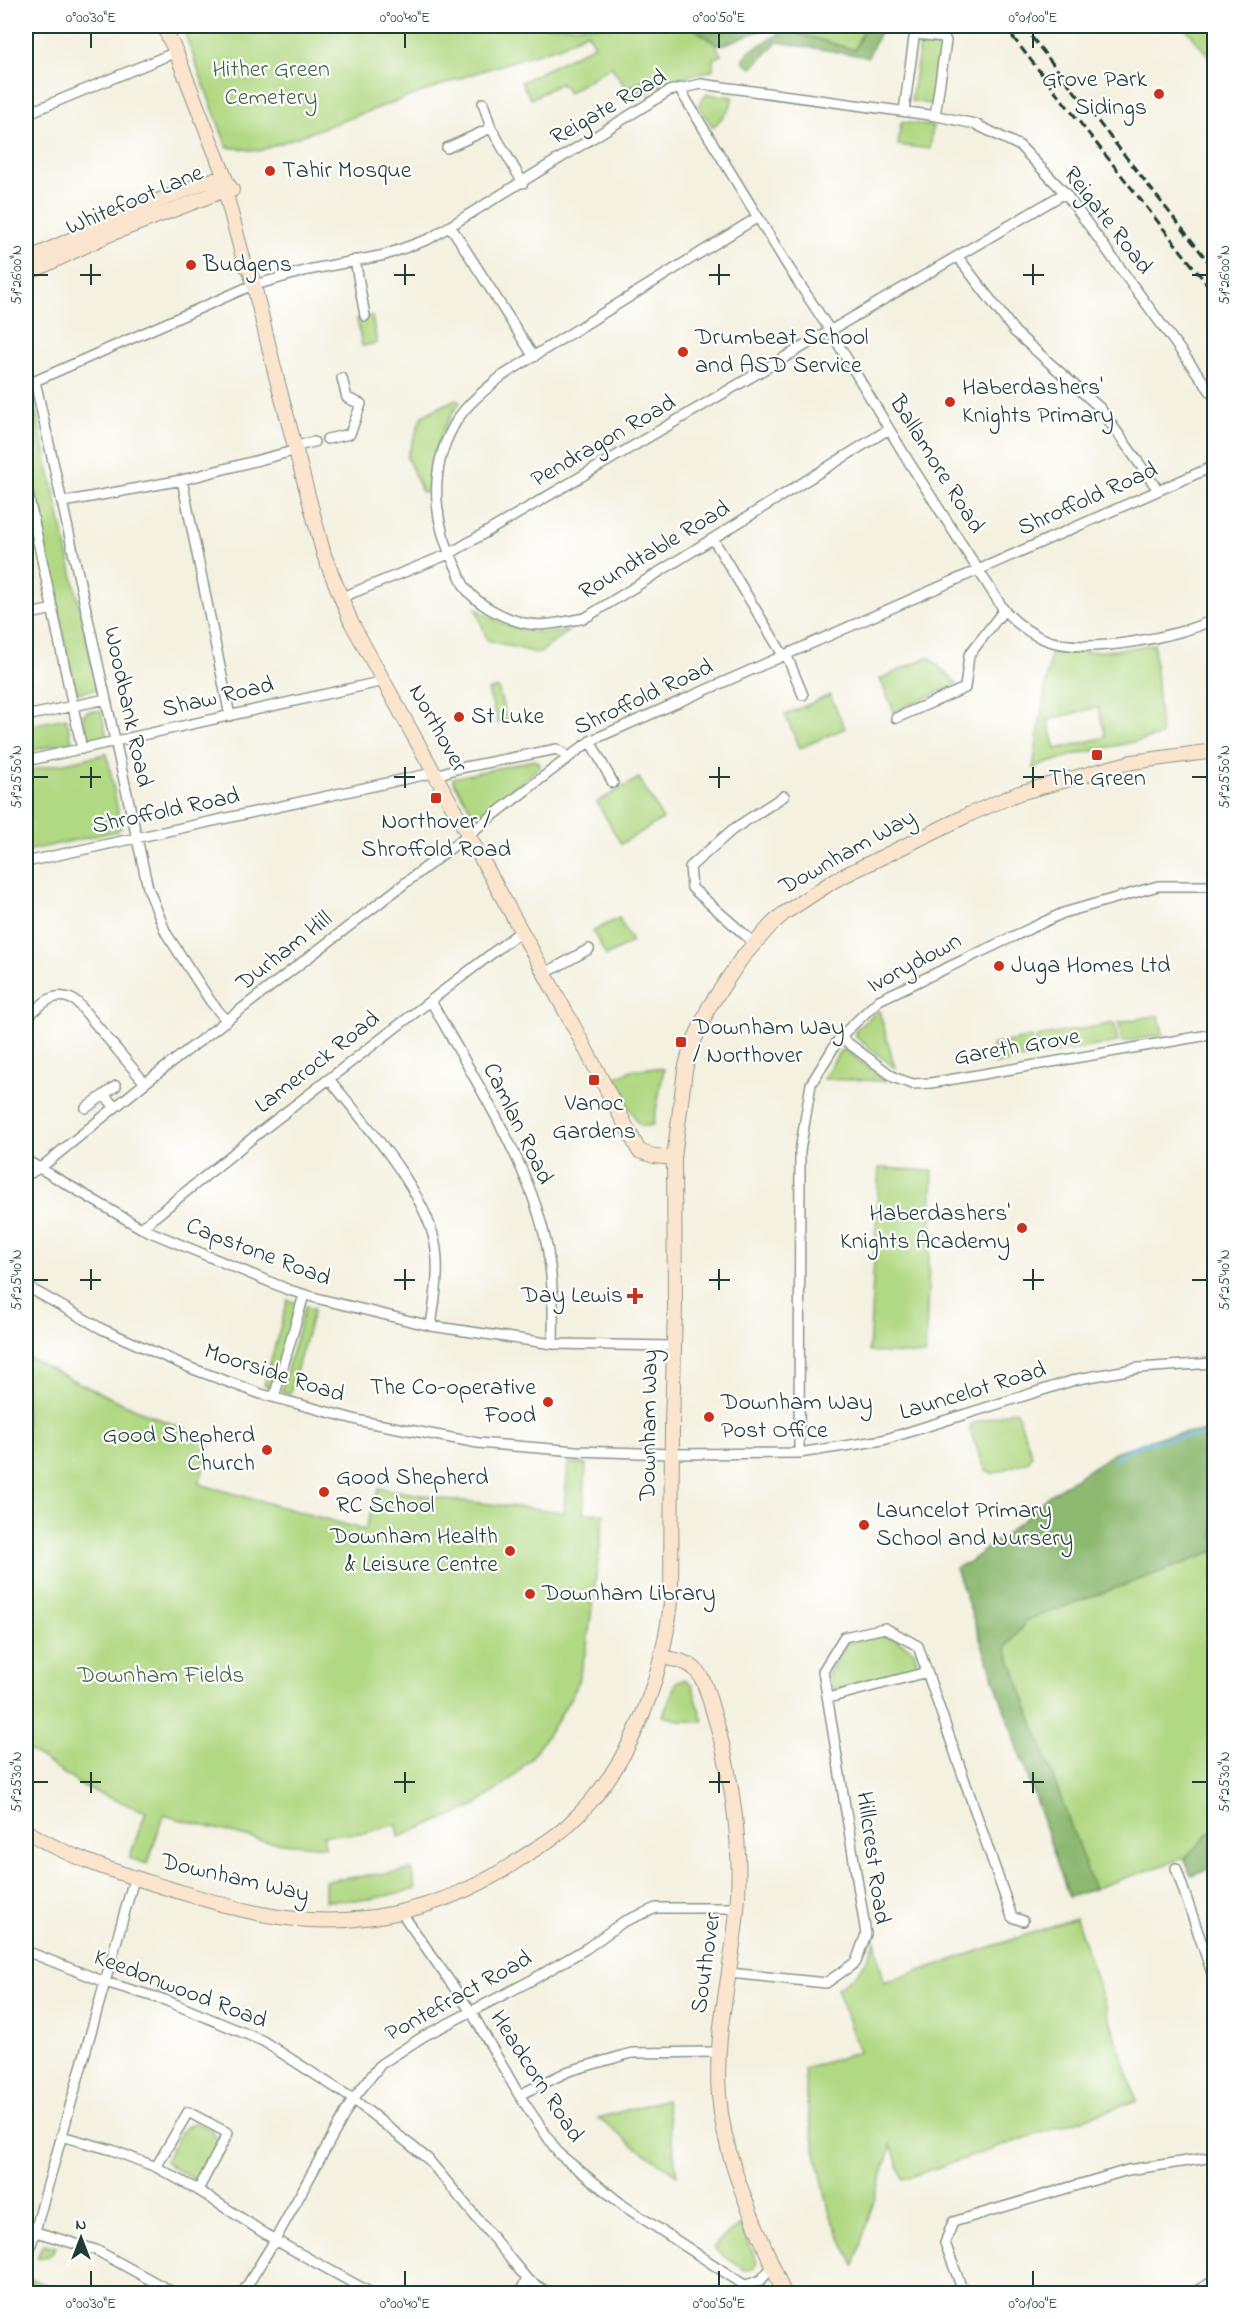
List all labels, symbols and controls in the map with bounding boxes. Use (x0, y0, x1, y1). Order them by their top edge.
text: 0°00'30"E (66, 7, 116, 29)
text: 0°00'40"E (380, 7, 430, 29)
text: 0°00'50"E (693, 7, 745, 29)
text: 0°01'00"E (1009, 7, 1057, 29)
park label: Hither Green Cemetery (212, 53, 330, 117)
street label: Reigate Road (544, 60, 674, 155)
place label: Grove Park Sidings (1042, 63, 1147, 126)
marker: Grove Park Sidings (1152, 87, 1166, 101)
place label: Tahir Mosque (282, 154, 412, 189)
street label: Whitefoot Lane (61, 156, 209, 246)
street label: Reigate Road (1053, 159, 1161, 283)
marker: Tahir Mosque (263, 164, 277, 178)
text: 51°26'00"N (6, 245, 28, 305)
text: 51°26'00"N (1214, 245, 1236, 305)
place label: Budgens (202, 248, 292, 283)
marker: Budgens (184, 258, 198, 272)
place label: Drumbeat School and ASD Service (694, 321, 869, 384)
marker: Drumbeat School and ASD Service (676, 345, 690, 359)
place label: Haberdashers' Knights Primary (962, 371, 1114, 435)
street label: Pendragon Road (525, 386, 683, 498)
street label: Ballamore Road (879, 388, 993, 542)
marker: Haberdashers' Knights Primary (943, 395, 957, 409)
street label: Shroffold Road (1012, 453, 1164, 546)
street label: Roundtable Road (573, 492, 738, 610)
street label: Woodbank Road (93, 624, 161, 791)
street label: Shroffold Road (569, 650, 720, 746)
street label: Shaw Road (159, 668, 278, 728)
street label: Northover (398, 678, 476, 780)
place label: St Luke (471, 700, 545, 735)
marker: St Luke (452, 710, 466, 724)
text: 51°25'50"N (6, 745, 28, 809)
text: 51°25'50"N (1214, 745, 1236, 809)
marker: The Green (1090, 748, 1104, 762)
place label: The Green (1048, 762, 1146, 797)
street label: Shroffold Road (89, 779, 243, 845)
marker: Northover / Shroffold Road (429, 791, 443, 805)
street label: Downham Way (772, 801, 923, 906)
place label: Northover / Shroffold Road (361, 805, 512, 868)
street label: Durham Hill (229, 903, 341, 1002)
street label: Ivorydown (862, 925, 969, 1004)
place label: Juga Homes Ltd (1011, 949, 1171, 984)
marker: Juga Homes Ltd (992, 959, 1006, 973)
street label: Lamerock Road (248, 1003, 388, 1123)
place label: Downham Way / Northover (692, 1011, 845, 1074)
street label: Gareth Grove (951, 1020, 1083, 1076)
marker: Downham Way / Northover (674, 1035, 688, 1049)
street label: Camlan Road (472, 1057, 562, 1191)
marker: Vanoc Gardens (587, 1073, 601, 1087)
place label: Vanoc Gardens (552, 1087, 636, 1150)
place label: Haberdashers' Knights Academy (840, 1197, 1010, 1261)
street label: Capstone Road (180, 1209, 336, 1297)
marker: Haberdashers' Knights Academy (1015, 1221, 1029, 1235)
text: 51°25'40"N (6, 1249, 28, 1311)
text: 51°25'40"N (1214, 1249, 1236, 1311)
place label: Day Lewis (520, 1279, 623, 1315)
marker: Day Lewis (628, 1289, 642, 1303)
street label: Moorside Road (199, 1335, 349, 1413)
street label: Downham Way (631, 1349, 670, 1502)
street label: Launcelot Road (895, 1353, 1051, 1431)
place label: The Co-operative Food (370, 1371, 537, 1434)
place label: Downham Way Post Office (720, 1386, 873, 1449)
marker: The Co-operative Food (541, 1395, 555, 1409)
marker: Downham Way Post Office (702, 1410, 716, 1424)
place label: Good Shepherd Church (103, 1419, 255, 1482)
marker: Good Shepherd Church (260, 1443, 274, 1457)
place label: Good Shepherd RC School (336, 1461, 489, 1524)
marker: Good Shepherd RC School (317, 1485, 331, 1499)
place label: Launcelot Primary School and Nursery (876, 1494, 1073, 1558)
marker: Launcelot Primary School and Nursery (857, 1518, 871, 1532)
place label: Downham Health & Leisure Centre (329, 1520, 498, 1583)
marker: Downham Health & Leisure Centre (503, 1544, 517, 1558)
place label: Downham Library (541, 1577, 716, 1613)
marker: Downham Library (523, 1587, 537, 1601)
park label: Downham Fields (76, 1659, 245, 1694)
text: 51°25'30"N (6, 1751, 28, 1813)
text: 51°25'30"N (1214, 1751, 1236, 1813)
street label: Hillcrest Road (845, 1789, 899, 1927)
street label: Downham Way (156, 1845, 313, 1914)
street label: Southover (683, 1910, 731, 2016)
street label: Keedonwood Road (88, 1941, 272, 2039)
street label: Pontefract Road (379, 1942, 539, 2052)
street label: Headcorn Road (480, 2004, 592, 2151)
north arrow (51, 2208, 111, 2268)
text: N (76, 2213, 87, 2237)
text: 0°00'30"E (66, 2293, 116, 2315)
text: 0°00'40"E (380, 2293, 430, 2315)
text: 0°00'50"E (693, 2293, 745, 2315)
text: 0°01'00"E (1009, 2293, 1057, 2315)

